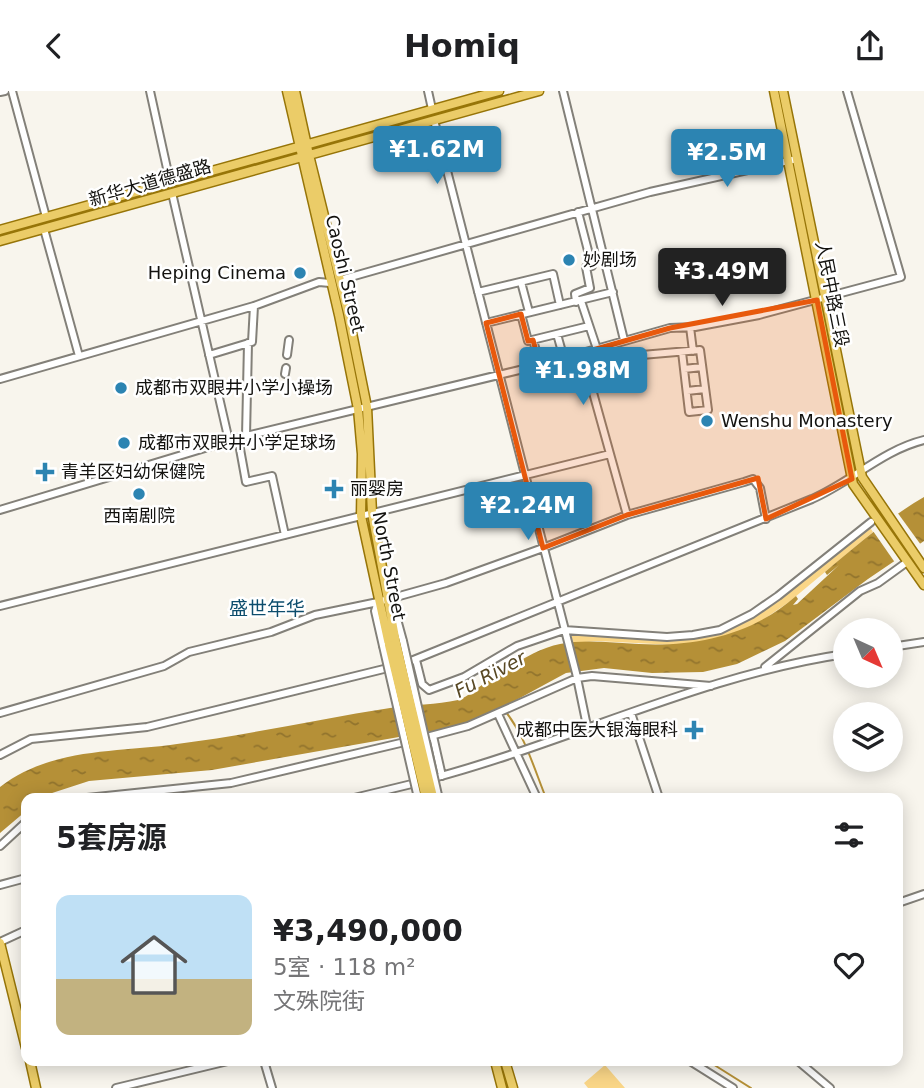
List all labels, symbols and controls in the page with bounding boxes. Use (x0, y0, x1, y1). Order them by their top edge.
icon: back (35, 27, 73, 65)
text: Homiq (404, 27, 520, 65)
icon: share (851, 27, 889, 65)
pin: ¥1.62M (380, 127, 494, 186)
pin: ¥2.5M (678, 129, 776, 189)
text: ¥1.62M (389, 136, 485, 162)
text: ¥2.5M (687, 139, 767, 165)
street label: 新华大道德盛路 (86, 155, 213, 210)
street label: Caoshi Street (322, 213, 369, 335)
street label: 人民中路三段 (812, 239, 853, 349)
place label: 妙剧场 (583, 249, 637, 270)
pin: ¥3.49M (665, 249, 779, 308)
marker: 妙剧场 (561, 252, 577, 268)
text: ¥3.49M (674, 258, 770, 284)
place label: Heping Cinema (148, 262, 286, 283)
marker: Heping Cinema (292, 265, 308, 281)
pin: ¥1.98M (526, 347, 640, 407)
text: ¥1.98M (535, 357, 631, 383)
place label: 成都市双眼井小学小操场 (135, 377, 333, 398)
marker: 成都市双眼井小学小操场 (113, 380, 129, 396)
place label: Wenshu Monastery (721, 410, 893, 431)
marker: Wenshu Monastery (699, 413, 715, 429)
place label: 成都市双眼井小学足球场 (138, 432, 336, 453)
marker: 成都市双眼井小学足球场 (116, 435, 132, 451)
place label: 青羊区妇幼保健院 (61, 461, 205, 482)
marker: 青羊区妇幼保健院 (35, 462, 55, 482)
place label: 丽婴房 (350, 478, 404, 499)
marker: 丽婴房 (324, 479, 344, 499)
pin: ¥2.24M (471, 483, 585, 542)
marker: 西南剧院 (131, 486, 147, 502)
text: ¥2.24M (480, 492, 576, 518)
place label: 西南剧院 (103, 505, 175, 526)
street label: North Street (369, 510, 410, 622)
district label: 盛世年华 (229, 597, 305, 619)
north arrow (833, 618, 903, 688)
map controls (833, 618, 903, 772)
water label: Fu River (451, 646, 530, 702)
button: layers (833, 702, 903, 772)
place label: 成都中医大银海眼科 (516, 719, 678, 740)
marker: 成都中医大银海眼科 (684, 720, 704, 740)
icon: filters (830, 816, 868, 854)
text: 5套房源 (56, 820, 167, 855)
text: ¥3,490,000 (273, 913, 463, 948)
icon: home (112, 923, 196, 1007)
icon: heart (830, 946, 868, 984)
text: 5室 · 118 m² (273, 954, 415, 980)
text: 文殊院街 (273, 988, 365, 1014)

